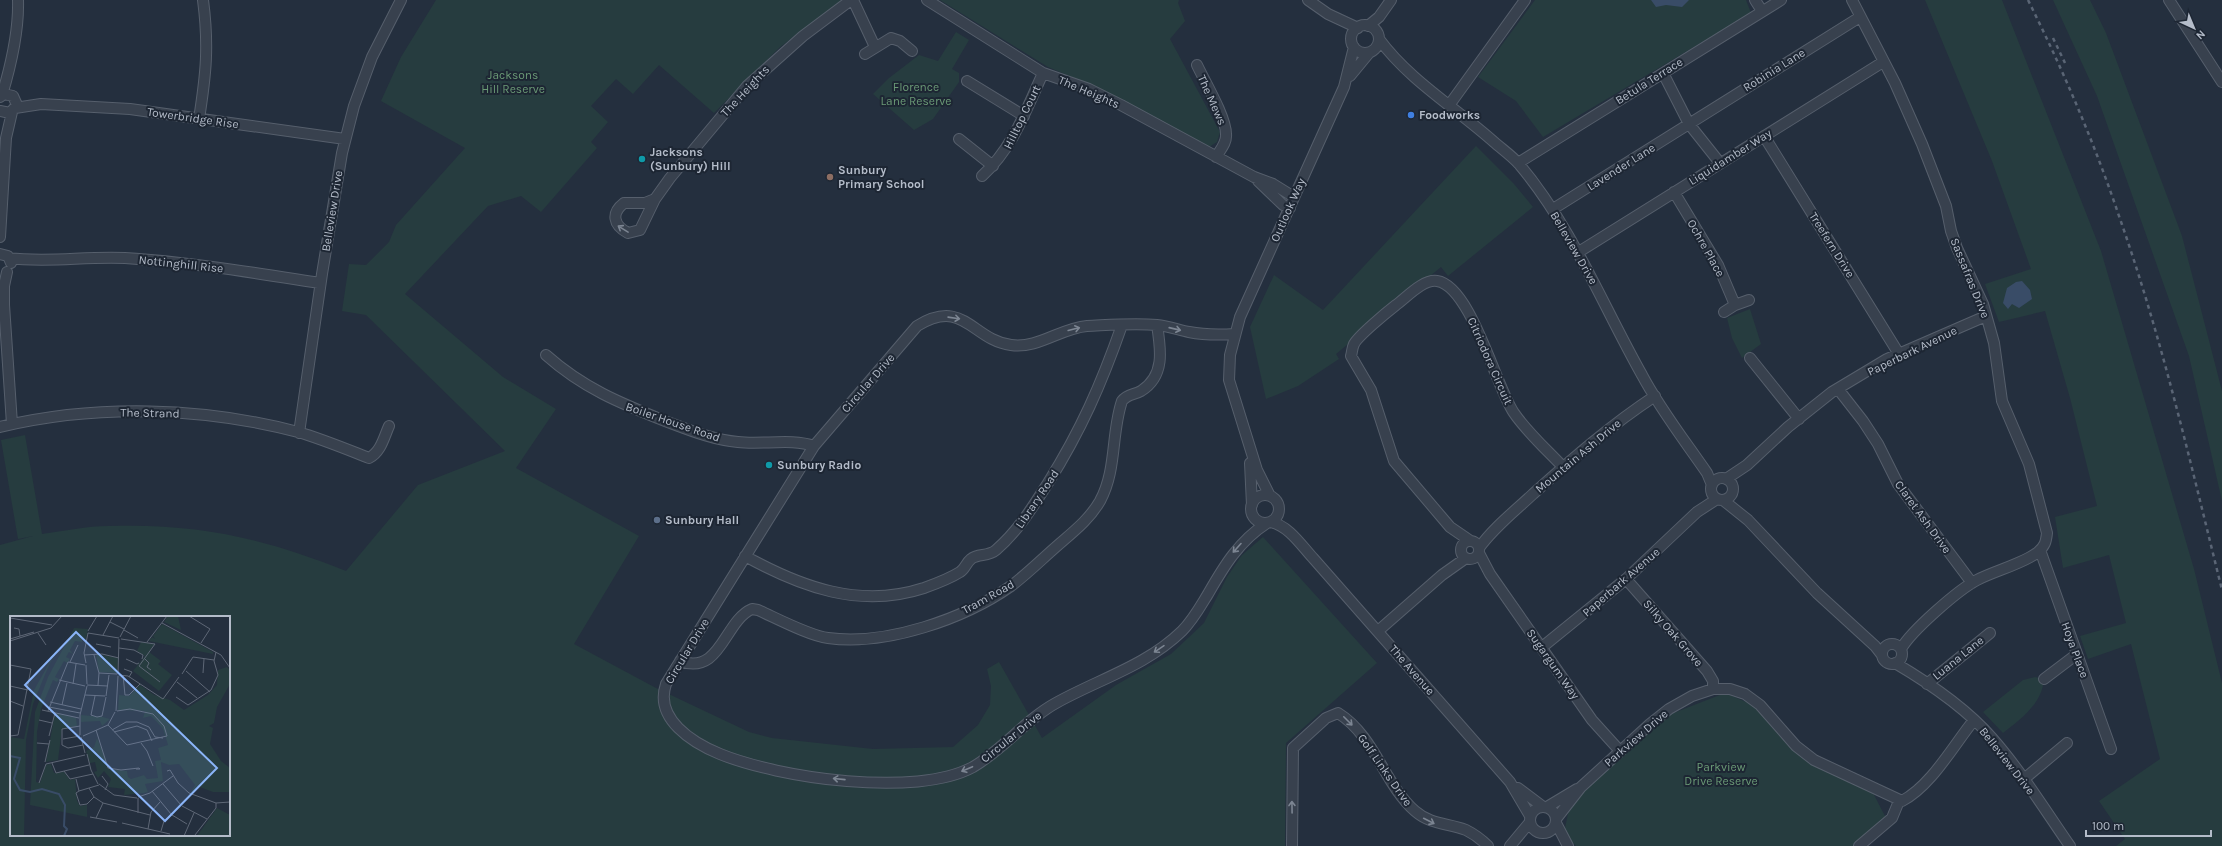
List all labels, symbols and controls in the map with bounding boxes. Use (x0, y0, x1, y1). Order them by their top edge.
north arrow (2174, 8, 2214, 48)
text: N (2193, 27, 2208, 42)
street label: Robinia Lane (1740, 45, 1808, 95)
street label: Betula Terrace (1613, 55, 1685, 107)
street label: The Heights (718, 63, 772, 119)
park label: Jacksons Hill Reserve (481, 68, 545, 96)
street label: The Heights (1056, 73, 1122, 111)
street label: The Mews (1195, 73, 1229, 127)
park label: Florence Lane Reserve (881, 80, 951, 108)
street label: Hilltop Court (1001, 82, 1044, 151)
street label: Towerbridge Rise (146, 105, 240, 131)
place label: Foodworks (1419, 108, 1480, 122)
marker: Foodworks (1406, 110, 1416, 120)
street label: Liquidamber Way (1686, 126, 1774, 188)
street label: Lavender Lane (1584, 140, 1658, 194)
place label: Jacksons (Sunbury) Hill (650, 145, 731, 173)
marker: Jacksons (Sunbury) Hill (637, 154, 647, 164)
place label: Sunbury Primary School (838, 163, 925, 191)
street label: Belleview Drive (319, 169, 345, 253)
marker: Sunbury Primary School (825, 172, 835, 182)
street label: Outlook Way (1268, 176, 1308, 244)
street label: Belleview Drive (1547, 209, 1601, 287)
street label: Treefern Drive (1806, 210, 1858, 280)
street label: Ochre Place (1684, 217, 1728, 279)
one-way arrow (618, 225, 629, 233)
street label: Sassafras Drive (1948, 236, 1992, 320)
street label: Nottinghill Rise (138, 253, 224, 275)
one-way arrow (947, 314, 960, 322)
street label: Citriodora Circuit (1464, 315, 1516, 407)
street label: Paperbark Avenue (1865, 323, 1959, 379)
one-way arrow (1067, 324, 1080, 332)
one-way arrow (1168, 325, 1181, 333)
street label: Circular Drive (838, 351, 898, 415)
street label: Boiler House Road (624, 399, 722, 445)
street label: The Strand (120, 405, 180, 421)
street label: Mountain Ash Drive (1532, 416, 1624, 496)
place label: Sunbury Radio (777, 458, 861, 472)
marker: Sunbury Radio (764, 460, 774, 470)
street label: Library Road (1012, 467, 1062, 531)
street label: Claret Ash Drive (1892, 478, 1954, 556)
place label: Sunbury Hall (665, 513, 739, 527)
marker: Sunbury Hall (652, 515, 662, 525)
one-way arrow (1233, 543, 1242, 553)
street label: Paperbark Avenue (1579, 545, 1663, 619)
street label: Tram Road (959, 577, 1017, 617)
street label: Silky Oak Grove (1640, 597, 1706, 669)
inset map (10, 616, 230, 836)
street label: Circular Drive (662, 616, 712, 686)
street label: Hoya Place (2058, 620, 2092, 680)
street label: Sugargum Way (1524, 626, 1583, 702)
street label: Luana Lane (1930, 633, 1986, 683)
street label: The Avenue (1386, 642, 1438, 698)
one-way arrow (1153, 645, 1164, 654)
street label: Parkview Drive (1601, 707, 1671, 769)
street label: Circular Drive (978, 708, 1044, 766)
one-way arrow (1343, 716, 1353, 726)
street label: Belleview Drive (1976, 724, 2038, 798)
street label: Golf Links Drive (1355, 731, 1415, 809)
park label: Parkview Drive Reserve (1684, 760, 1758, 788)
one-way arrow (961, 766, 973, 774)
one-way arrow (833, 775, 846, 783)
one-way arrow (1289, 801, 1296, 814)
scale bar (2086, 812, 2211, 838)
one-way arrow (1423, 818, 1435, 825)
text: 100 m (2092, 819, 2124, 833)

